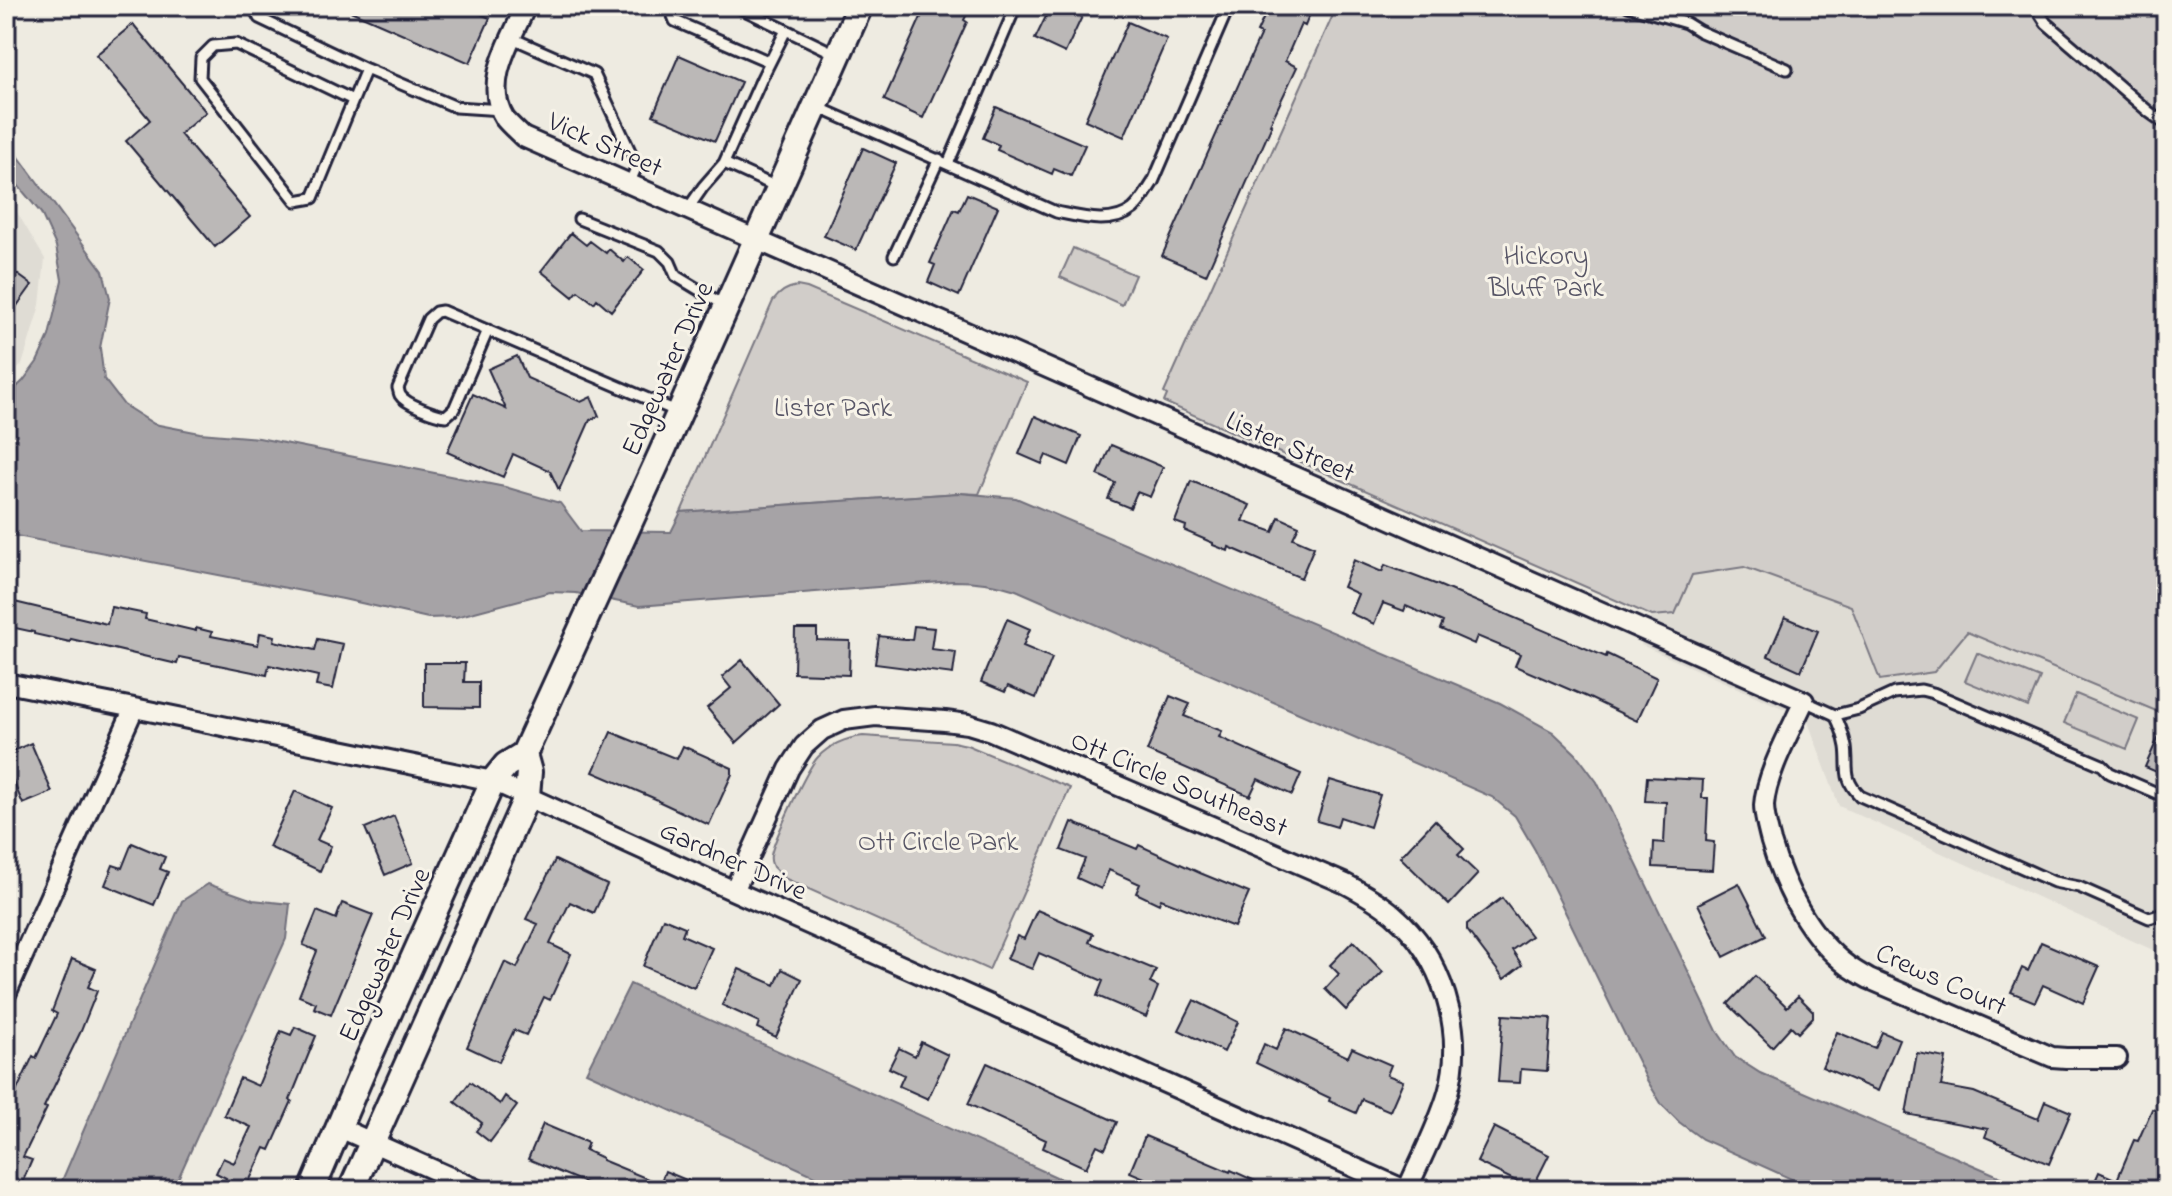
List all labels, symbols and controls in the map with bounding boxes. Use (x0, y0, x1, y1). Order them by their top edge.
street label: Vick Street (540, 102, 669, 190)
park label: Hickory Bluff Park (1487, 237, 1604, 310)
street label: Edgewater Drive (612, 275, 726, 463)
park label: Lister Park (774, 389, 893, 430)
street label: Lister Street (1218, 401, 1361, 495)
street label: Ott Circle Southeast (1064, 721, 1294, 850)
street label: Gardner Drive (652, 811, 813, 913)
park label: Ott Circle Park (858, 823, 1019, 864)
street label: Edgewater Drive (329, 861, 443, 1049)
street label: Crews Court (1868, 934, 2013, 1028)

